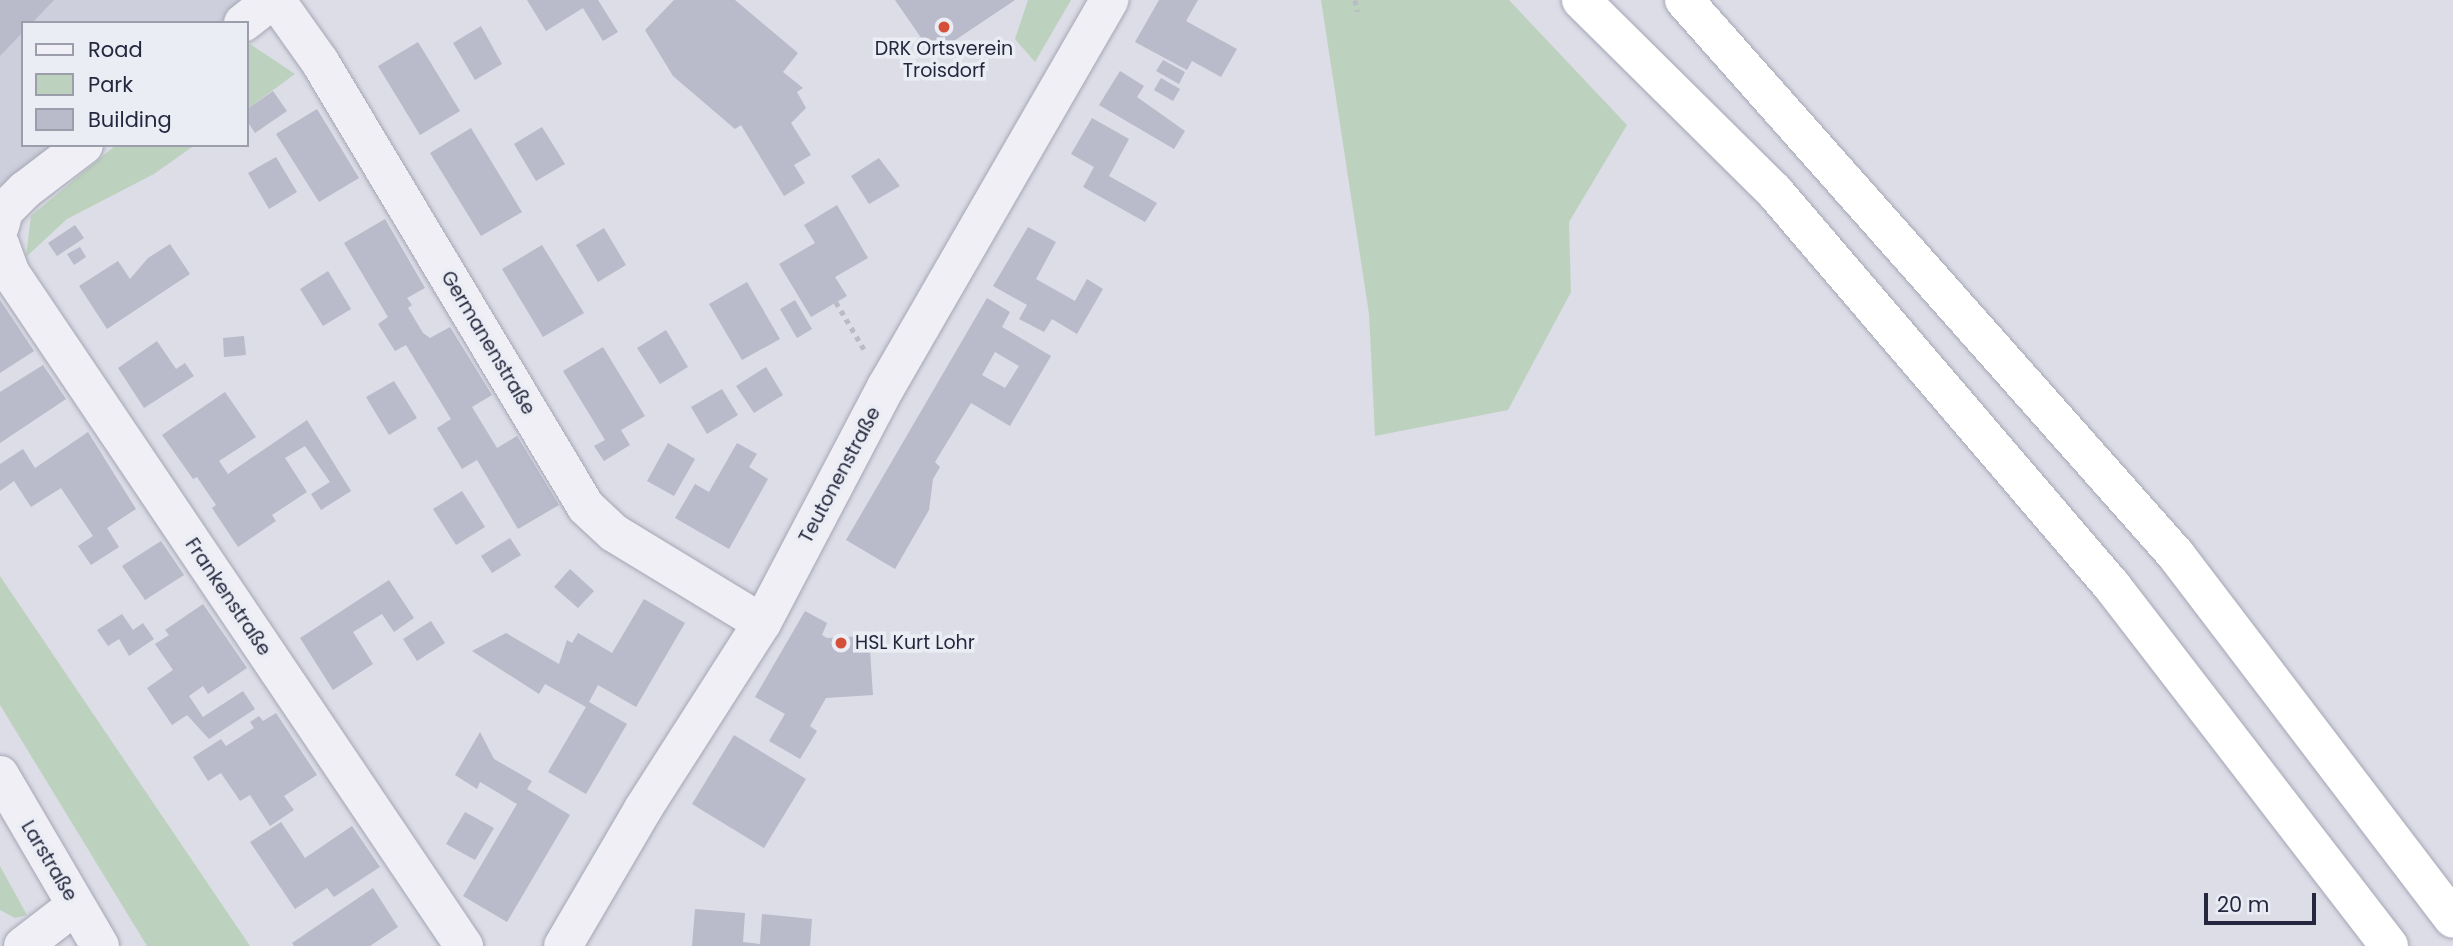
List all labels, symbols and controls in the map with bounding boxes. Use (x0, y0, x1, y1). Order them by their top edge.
marker: DRK Ortsverein Troisdorf (936, 19, 952, 35)
legend (21, 21, 248, 147)
text: Road (88, 35, 143, 64)
place label: DRK Ortsverein Troisdorf (875, 38, 1013, 82)
text: Park (88, 70, 133, 99)
text: Building (88, 105, 172, 134)
street label: Germanenstraße (436, 267, 540, 419)
street label: Teutonenstraße (795, 403, 885, 547)
street label: Frankenstraße (180, 534, 276, 660)
place label: HSL Kurt Lohr (855, 632, 975, 654)
marker: HSL Kurt Lohr (833, 635, 849, 651)
street label: Larstraße (16, 817, 82, 905)
scale bar (2208, 880, 2320, 924)
text: 20 m (2217, 890, 2270, 919)

